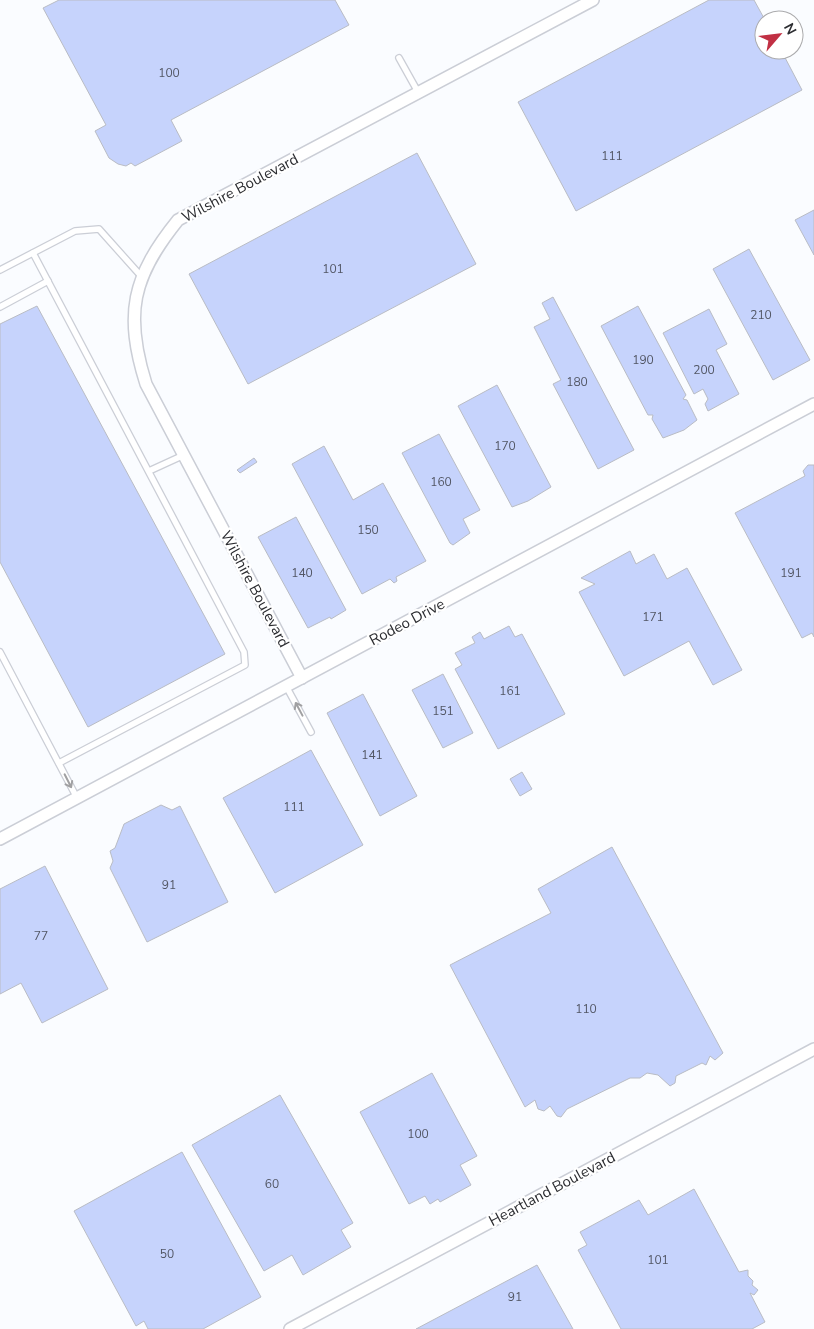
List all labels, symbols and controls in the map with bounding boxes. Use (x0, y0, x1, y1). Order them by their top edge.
north arrow (754, 10, 804, 60)
text: N (779, 20, 801, 38)
house number: 100 (158, 65, 180, 81)
house number: 111 (601, 148, 623, 164)
street label: Wilshire Boulevard (178, 149, 302, 227)
house number: 101 (322, 261, 344, 277)
house number: 210 (750, 307, 772, 323)
house number: 190 (632, 352, 654, 368)
house number: 200 (693, 362, 715, 378)
house number: 180 (566, 374, 588, 390)
house number: 170 (494, 438, 516, 454)
house number: 160 (430, 474, 452, 490)
house number: 150 (357, 522, 379, 538)
street label: Wilshire Boulevard (216, 527, 294, 651)
house number: 140 (291, 565, 313, 581)
house number: 191 (780, 565, 802, 581)
street label: Rodeo Drive (366, 594, 448, 650)
house number: 171 (642, 609, 664, 625)
house number: 161 (499, 683, 521, 699)
one-way arrow (293, 702, 303, 717)
house number: 151 (432, 703, 454, 719)
house number: 141 (361, 747, 383, 763)
one-way arrow (63, 773, 73, 788)
house number: 111 (283, 799, 305, 815)
house number: 91 (162, 877, 176, 893)
house number: 77 (34, 928, 48, 944)
house number: 110 (575, 1001, 597, 1017)
house number: 100 (407, 1126, 429, 1142)
street label: Heartland Boulevard (485, 1147, 619, 1231)
house number: 60 (265, 1176, 279, 1192)
house number: 50 (160, 1246, 174, 1262)
house number: 101 (647, 1252, 669, 1268)
house number: 91 (508, 1289, 522, 1305)

